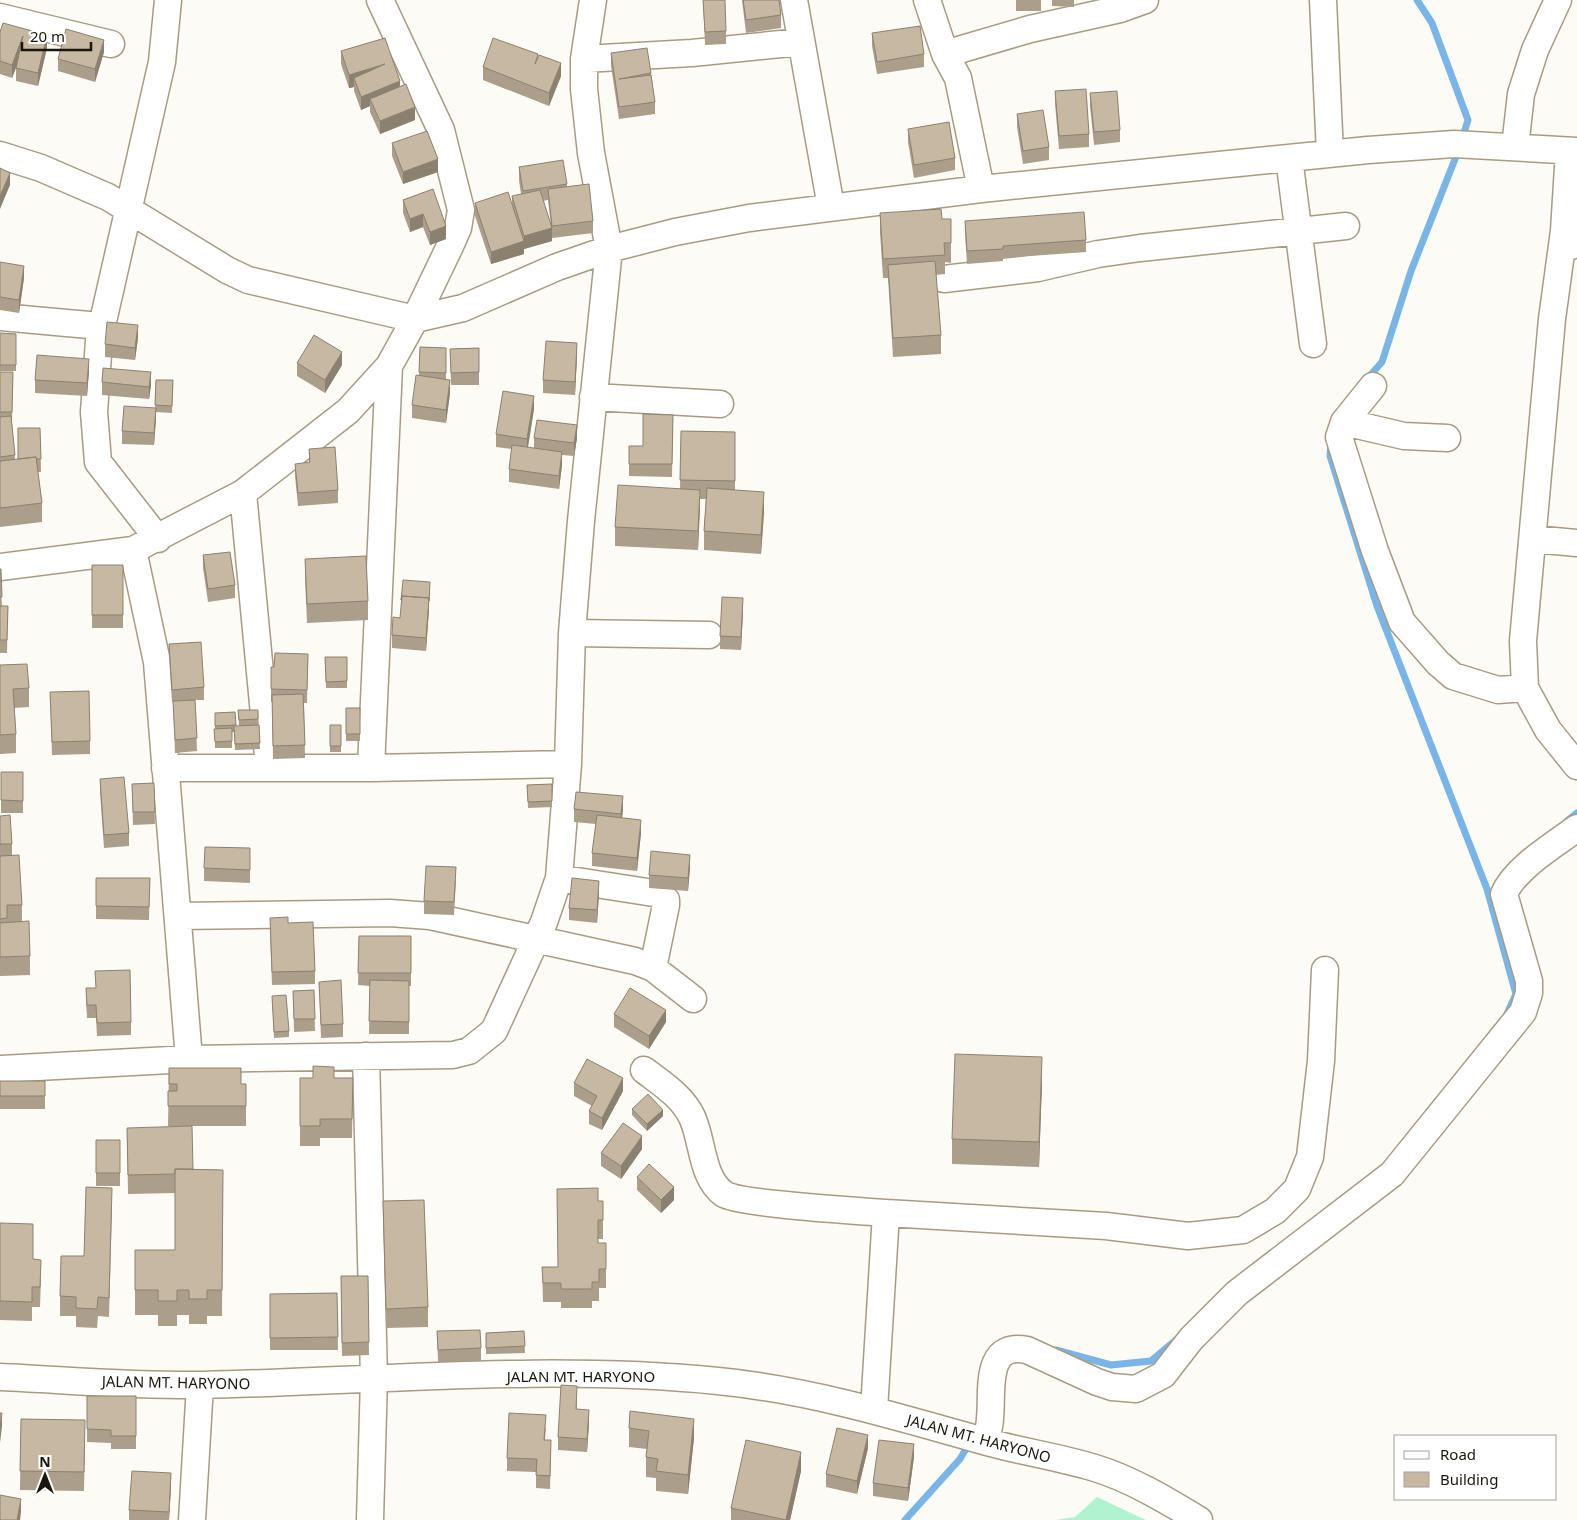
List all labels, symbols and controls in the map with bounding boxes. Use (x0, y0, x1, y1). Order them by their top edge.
scale bar (22, 20, 91, 52)
text: 20 m (30, 26, 65, 46)
street label: JALAN MT. HARYONO (505, 1366, 655, 1386)
street label: JALAN MT. HARYONO (100, 1371, 250, 1393)
street label: JALAN MT. HARYONO (903, 1409, 1053, 1467)
legend (1394, 1435, 1557, 1500)
text: Road (1440, 1444, 1476, 1464)
north arrow (20, 1450, 70, 1500)
text: N (39, 1452, 51, 1471)
text: Building (1440, 1469, 1498, 1489)

